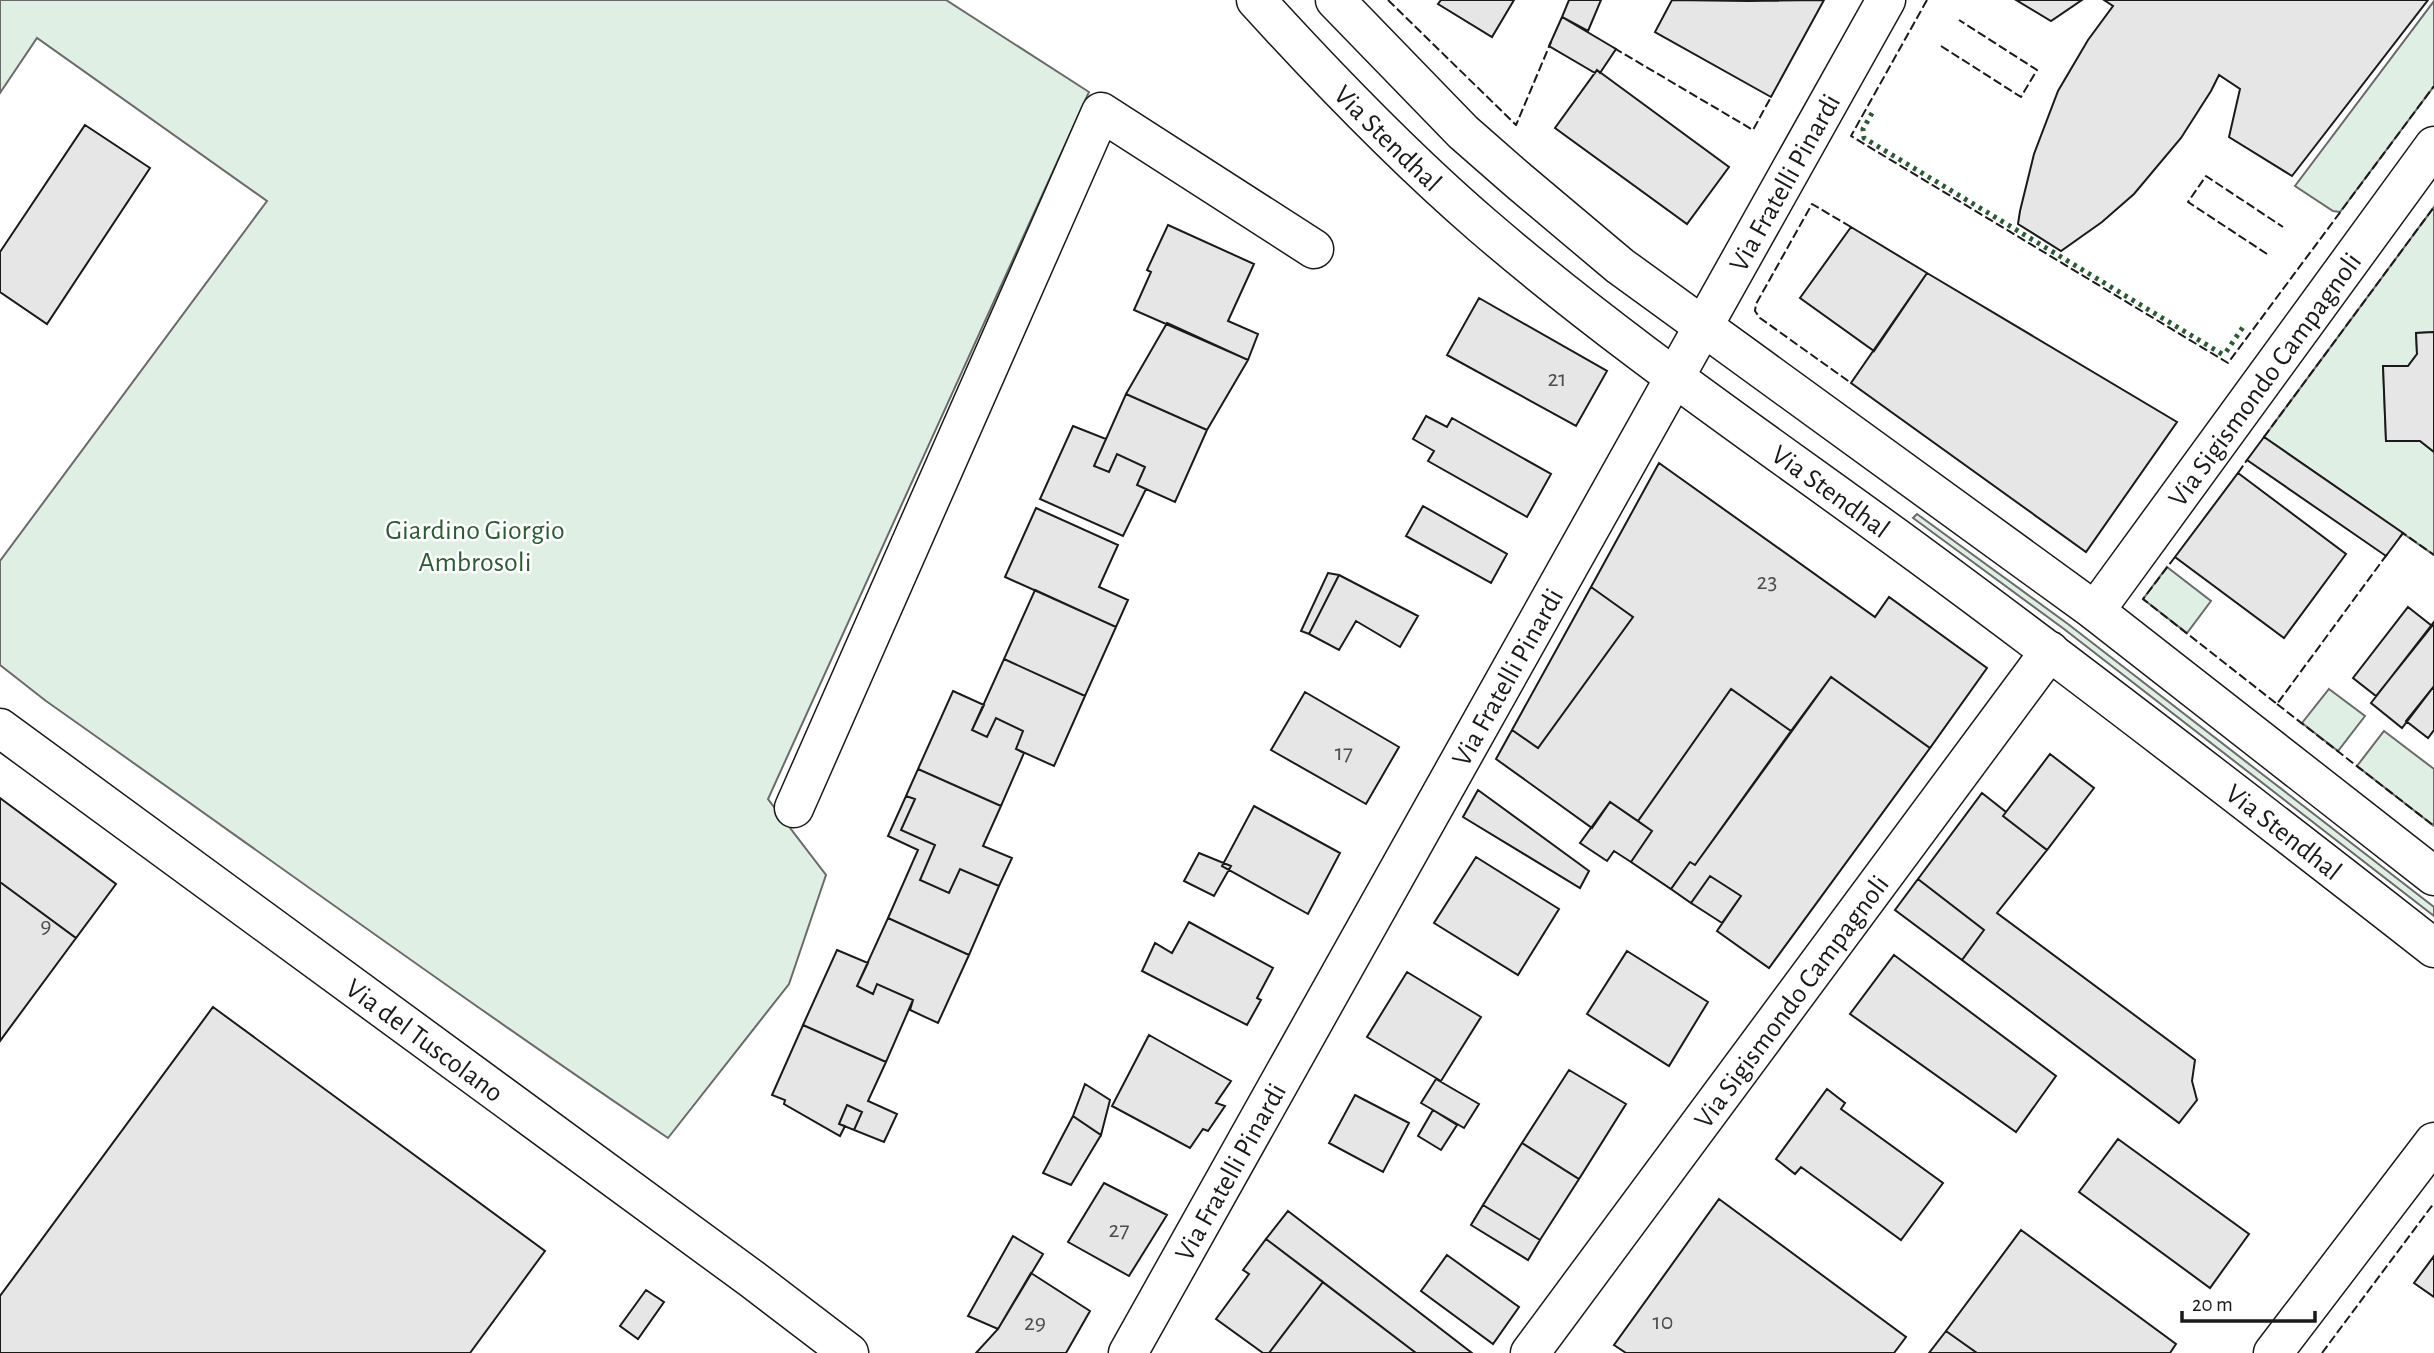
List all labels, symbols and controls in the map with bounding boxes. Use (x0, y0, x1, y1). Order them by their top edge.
street label: Via Stendhal (1328, 81, 1446, 198)
street label: Via Fratelli Pinardi (1725, 90, 1846, 277)
street label: Via Sigismondo Campagnoli (2164, 248, 2367, 512)
house number: 21 (1547, 367, 1567, 391)
street label: Via Stendhal (1766, 441, 1894, 544)
park label: Giardino Giorgio Ambrosoli (385, 517, 565, 577)
house number: 23 (1757, 570, 1777, 594)
street label: Via Fratelli Pinardi (1448, 584, 1569, 771)
house number: 17 (1335, 741, 1353, 765)
street label: Via Stendhal (2220, 780, 2346, 886)
street label: Via Sigismondo Campagnoli (1690, 871, 1895, 1134)
house number: 9 (40, 914, 52, 938)
street label: Via del Tuscolano (340, 974, 508, 1108)
street label: Via Fratelli Pinardi (1171, 1079, 1292, 1266)
house number: 27 (1109, 1218, 1129, 1242)
scale bar (2182, 1280, 2315, 1324)
text: 20 m (2192, 1294, 2233, 1315)
house number: 10 (1653, 1310, 1673, 1334)
house number: 29 (1024, 1311, 1046, 1335)

